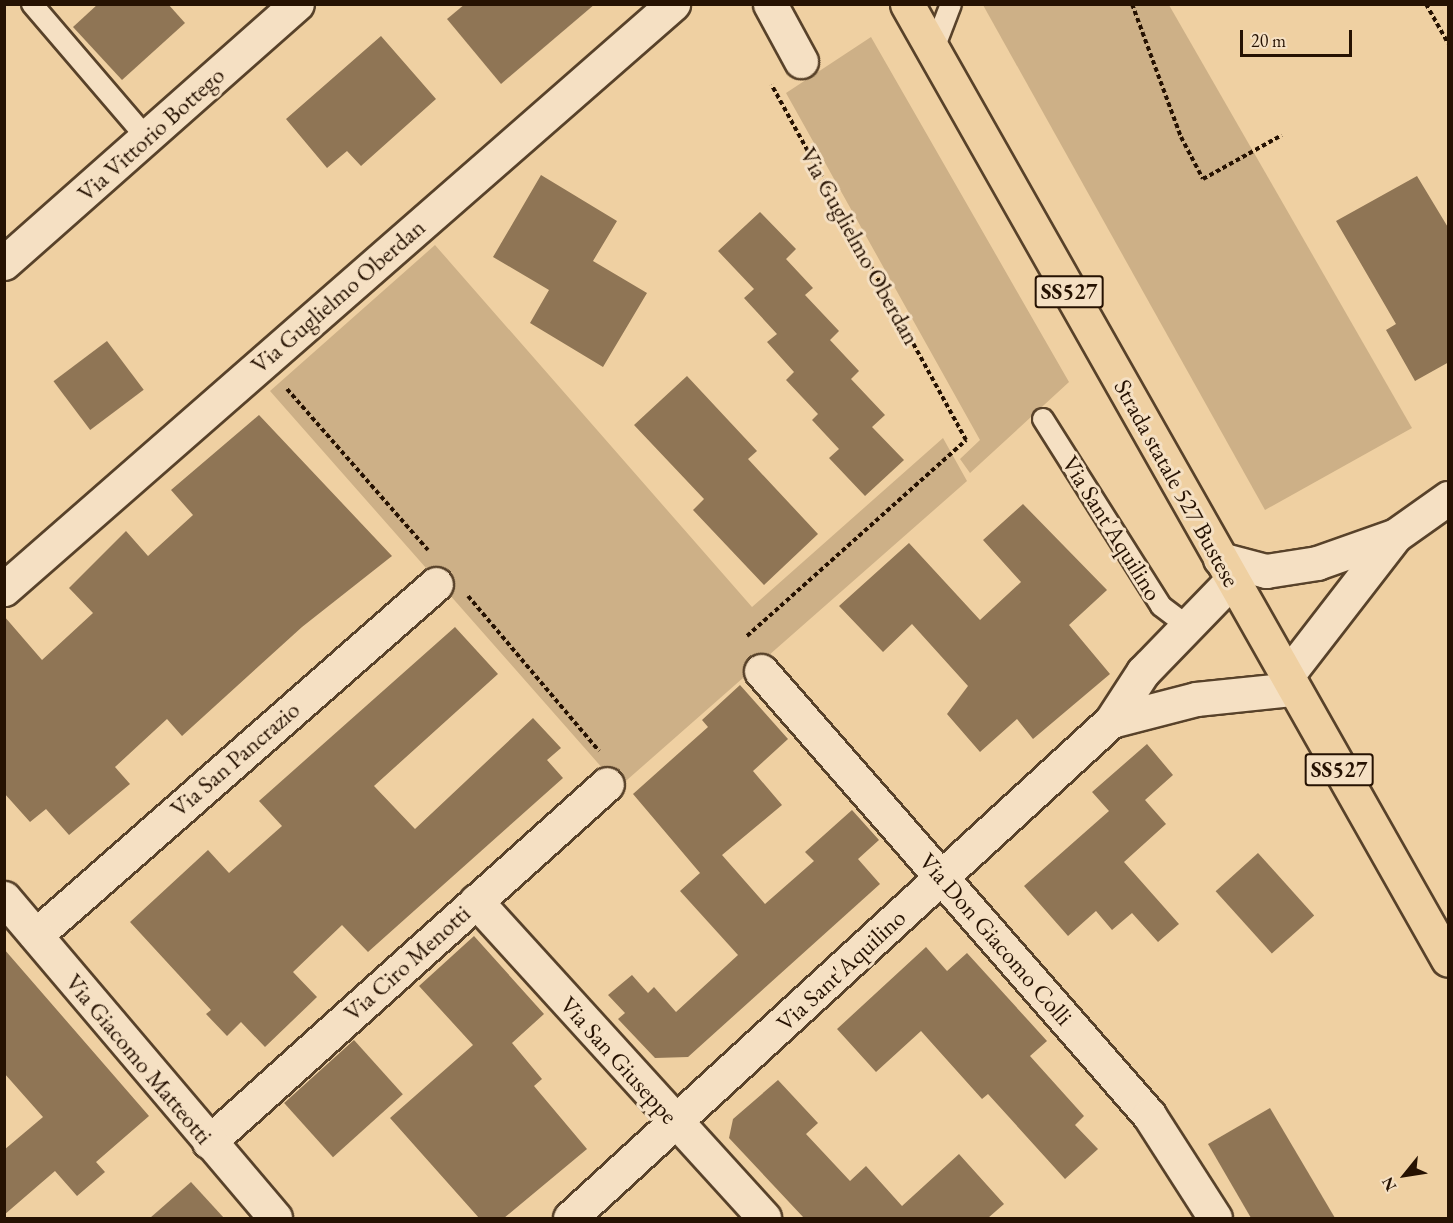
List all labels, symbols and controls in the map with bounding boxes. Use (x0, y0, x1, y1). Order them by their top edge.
scale bar (1243, 18, 1356, 56)
text: 20 m (1251, 29, 1286, 52)
street label: Via Vittorio Bottego (72, 61, 230, 207)
street label: Via Guglielmo Oberdan (794, 142, 926, 350)
street label: Via Guglielmo Oberdan (245, 213, 431, 379)
road number: SS527 (1034, 273, 1104, 311)
street label: Strada statale 527 Bustese (1108, 374, 1246, 592)
street label: Via Sant'Aquilino (1056, 450, 1168, 606)
street label: Via San Pancrazio (165, 695, 305, 823)
road number: SS527 (1304, 751, 1374, 789)
street label: Via Don Giacomo Colli (913, 847, 1079, 1031)
street label: Via Ciro Menotti (338, 899, 476, 1027)
street label: Via Sant'Aquilino (771, 903, 911, 1037)
street label: Via Giacomo Matteotti (59, 968, 219, 1150)
street label: Via San Giuseppe (554, 990, 684, 1130)
north arrow (1375, 1145, 1435, 1205)
text: N (1377, 1173, 1401, 1195)

